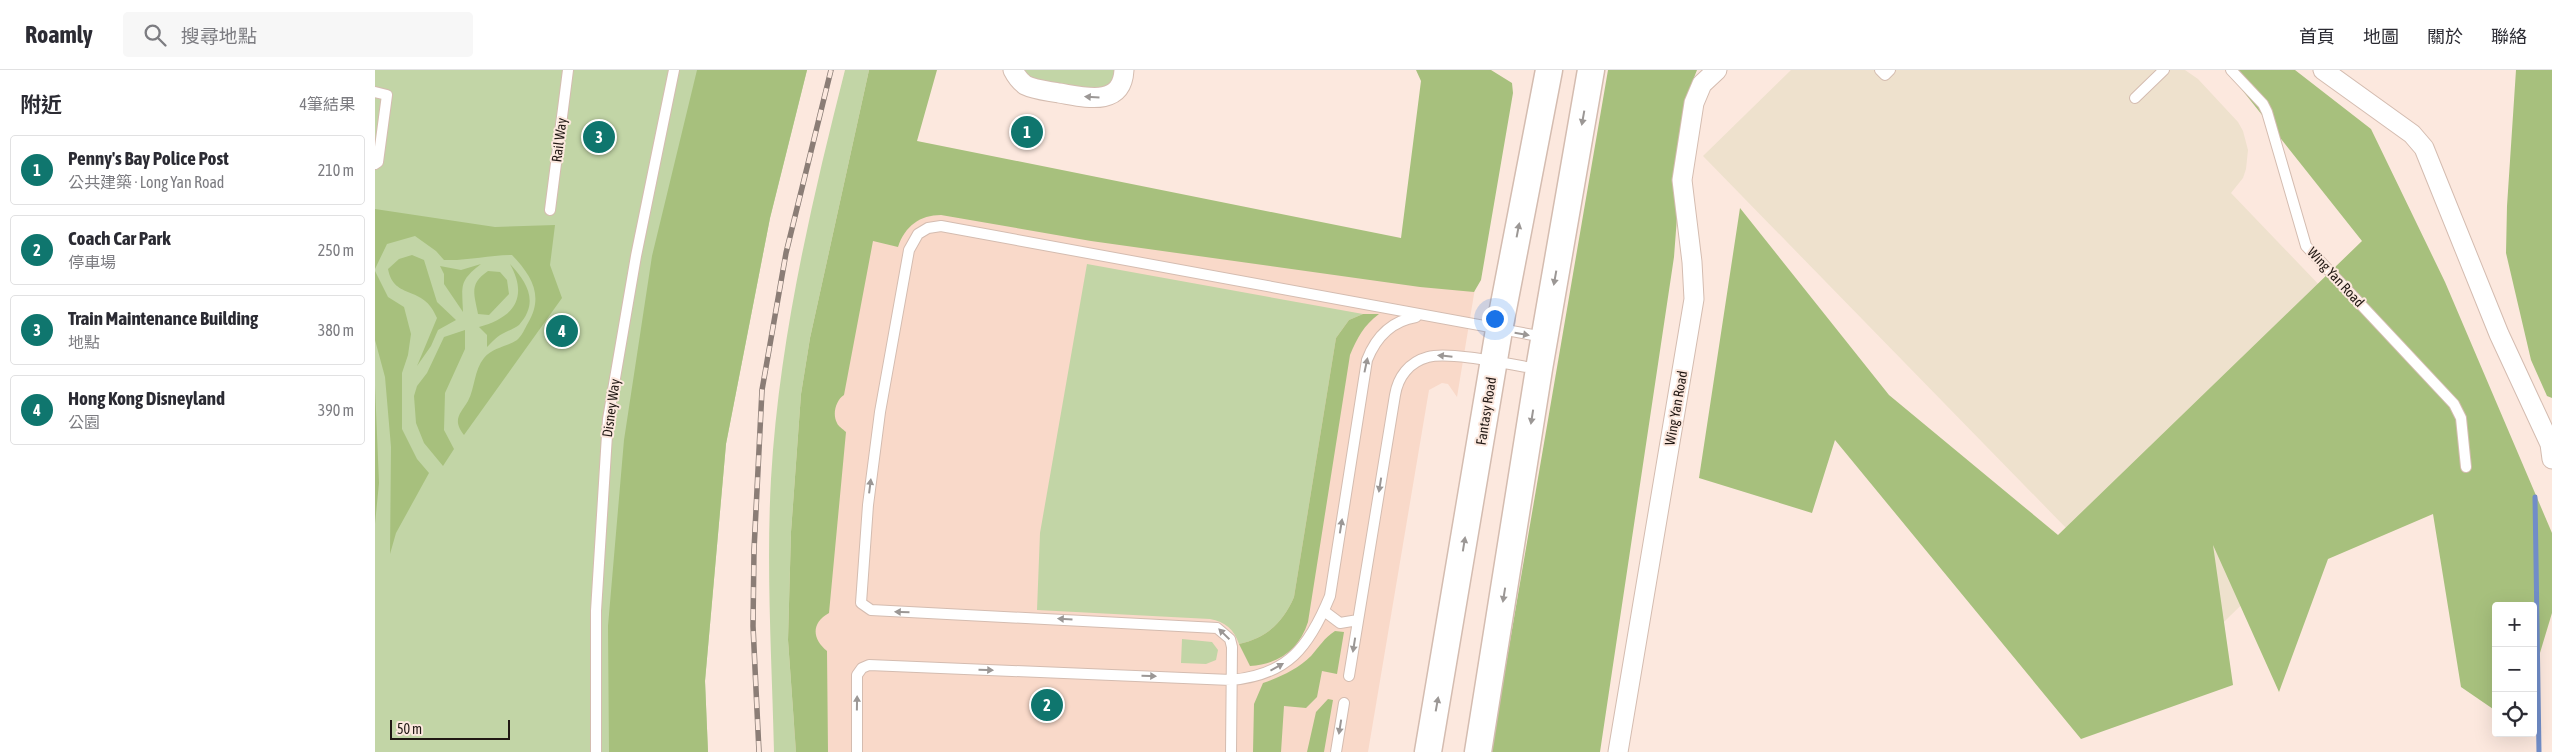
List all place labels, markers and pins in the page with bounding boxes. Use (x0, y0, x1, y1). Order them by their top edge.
pin: 1 (1011, 113, 1043, 151)
pin: 3 (583, 118, 615, 156)
pin: 4 (546, 312, 578, 350)
pin: 2 (1031, 686, 1063, 724)

